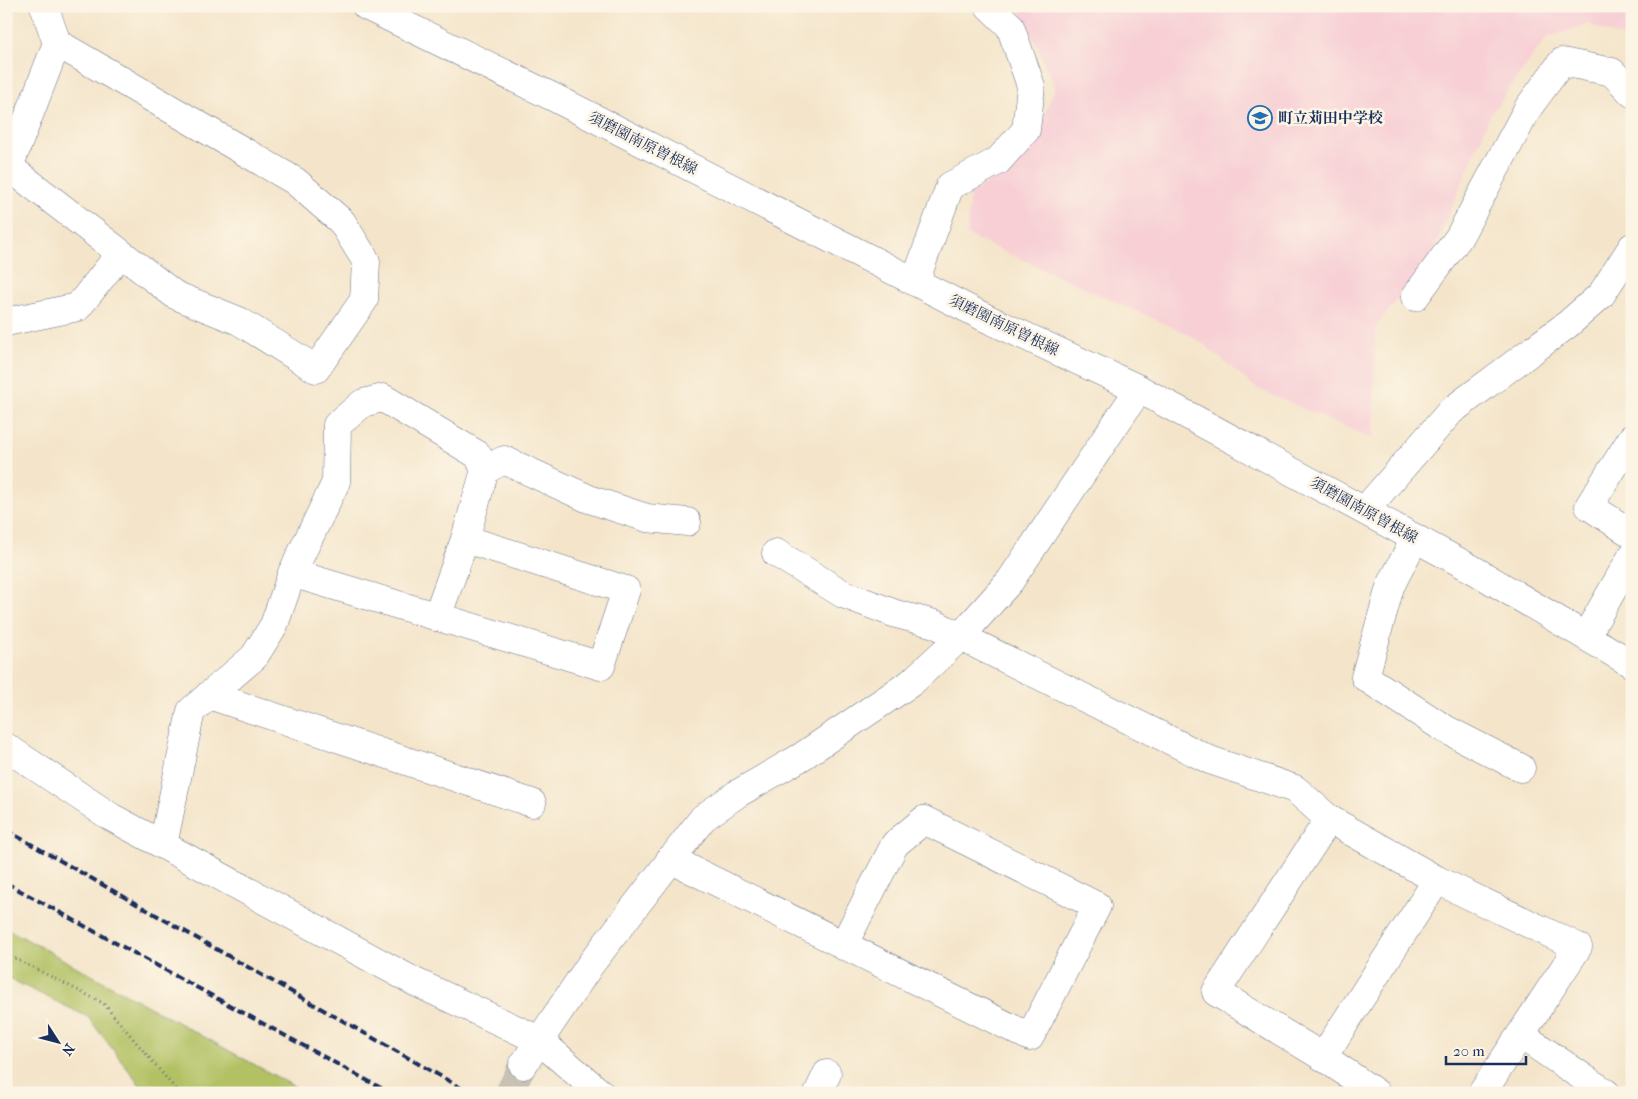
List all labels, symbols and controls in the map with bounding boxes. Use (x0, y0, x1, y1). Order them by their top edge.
school or university icon: 町立苅田中学校 (1247, 105, 1273, 131)
street label: 須磨園南原曽根線 (585, 108, 701, 178)
place label: 町立苅田中学校 (1278, 109, 1383, 127)
street label: 須磨園南原曽根線 (946, 291, 1062, 359)
street label: 須磨園南原曽根線 (1307, 473, 1421, 547)
north arrow (32, 1016, 82, 1066)
scale bar (1446, 1034, 1526, 1066)
text: N (58, 1040, 78, 1059)
text: 20 m (1453, 1042, 1485, 1060)

